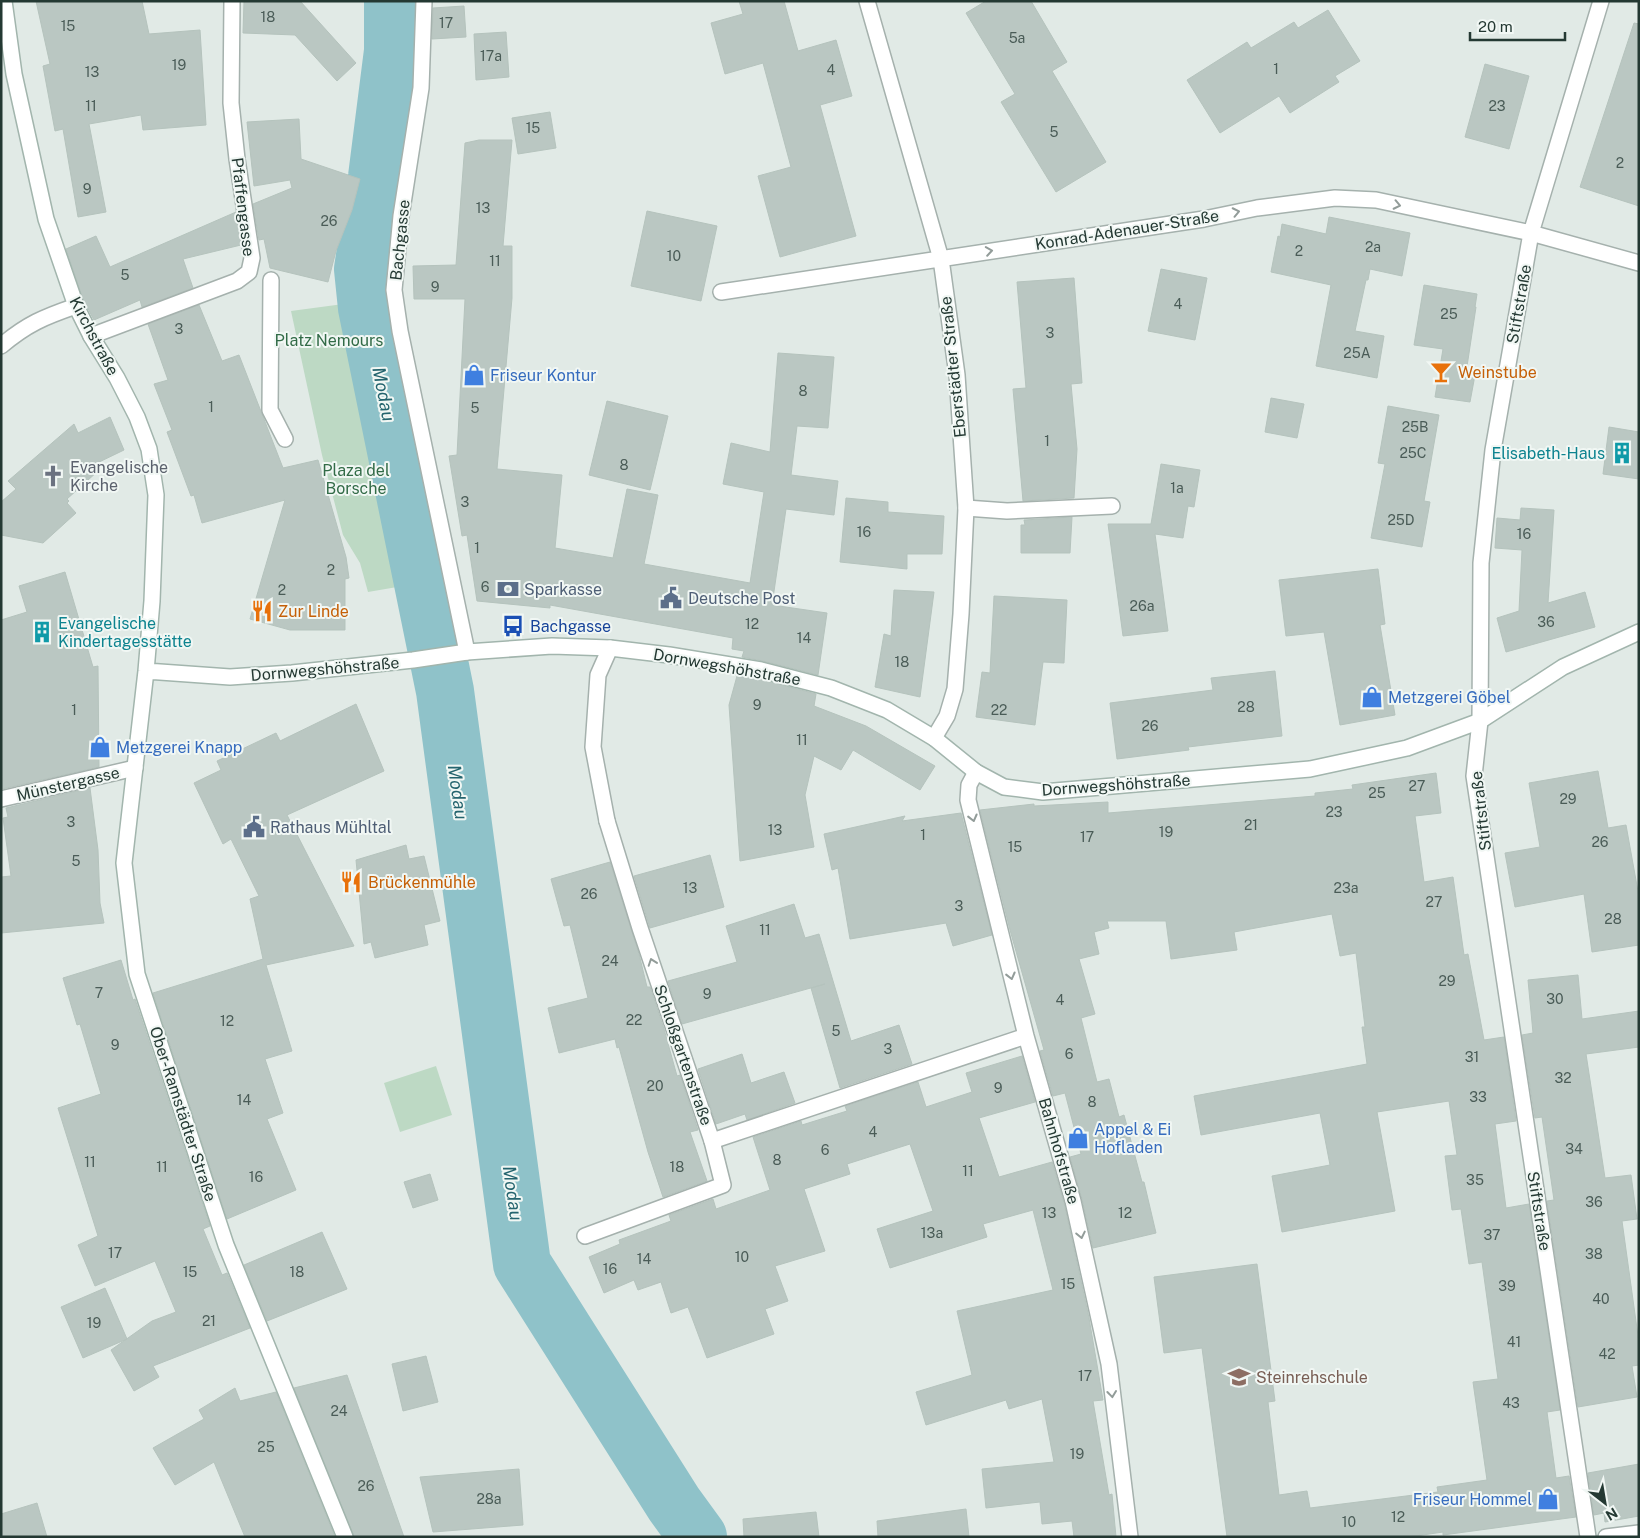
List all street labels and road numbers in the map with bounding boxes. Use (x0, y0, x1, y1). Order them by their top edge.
street label: Pfaffengasse (228, 157, 258, 257)
street label: Bachgasse (386, 199, 414, 281)
street label: Konrad-Adenauer-Straße (1034, 206, 1220, 254)
street label: Stiftstraße (1503, 263, 1535, 345)
street label: Kirchstraße (65, 293, 123, 379)
street label: Eberstädter Straße (936, 295, 970, 439)
street label: Dornwegshöhstraße (652, 645, 802, 689)
street label: Dornwegshöhstraße (250, 653, 400, 685)
street label: Münstergasse (15, 763, 121, 805)
street label: Dornwegshöhstraße (1041, 770, 1191, 800)
street label: Stiftstraße (1467, 770, 1495, 852)
street label: Schloßgartenstraße (650, 982, 716, 1128)
street label: Ober-Ramstädter Straße (146, 1024, 220, 1204)
street label: Bahnhofstraße (1035, 1096, 1083, 1206)
street label: Stiftstraße (1523, 1170, 1555, 1252)

